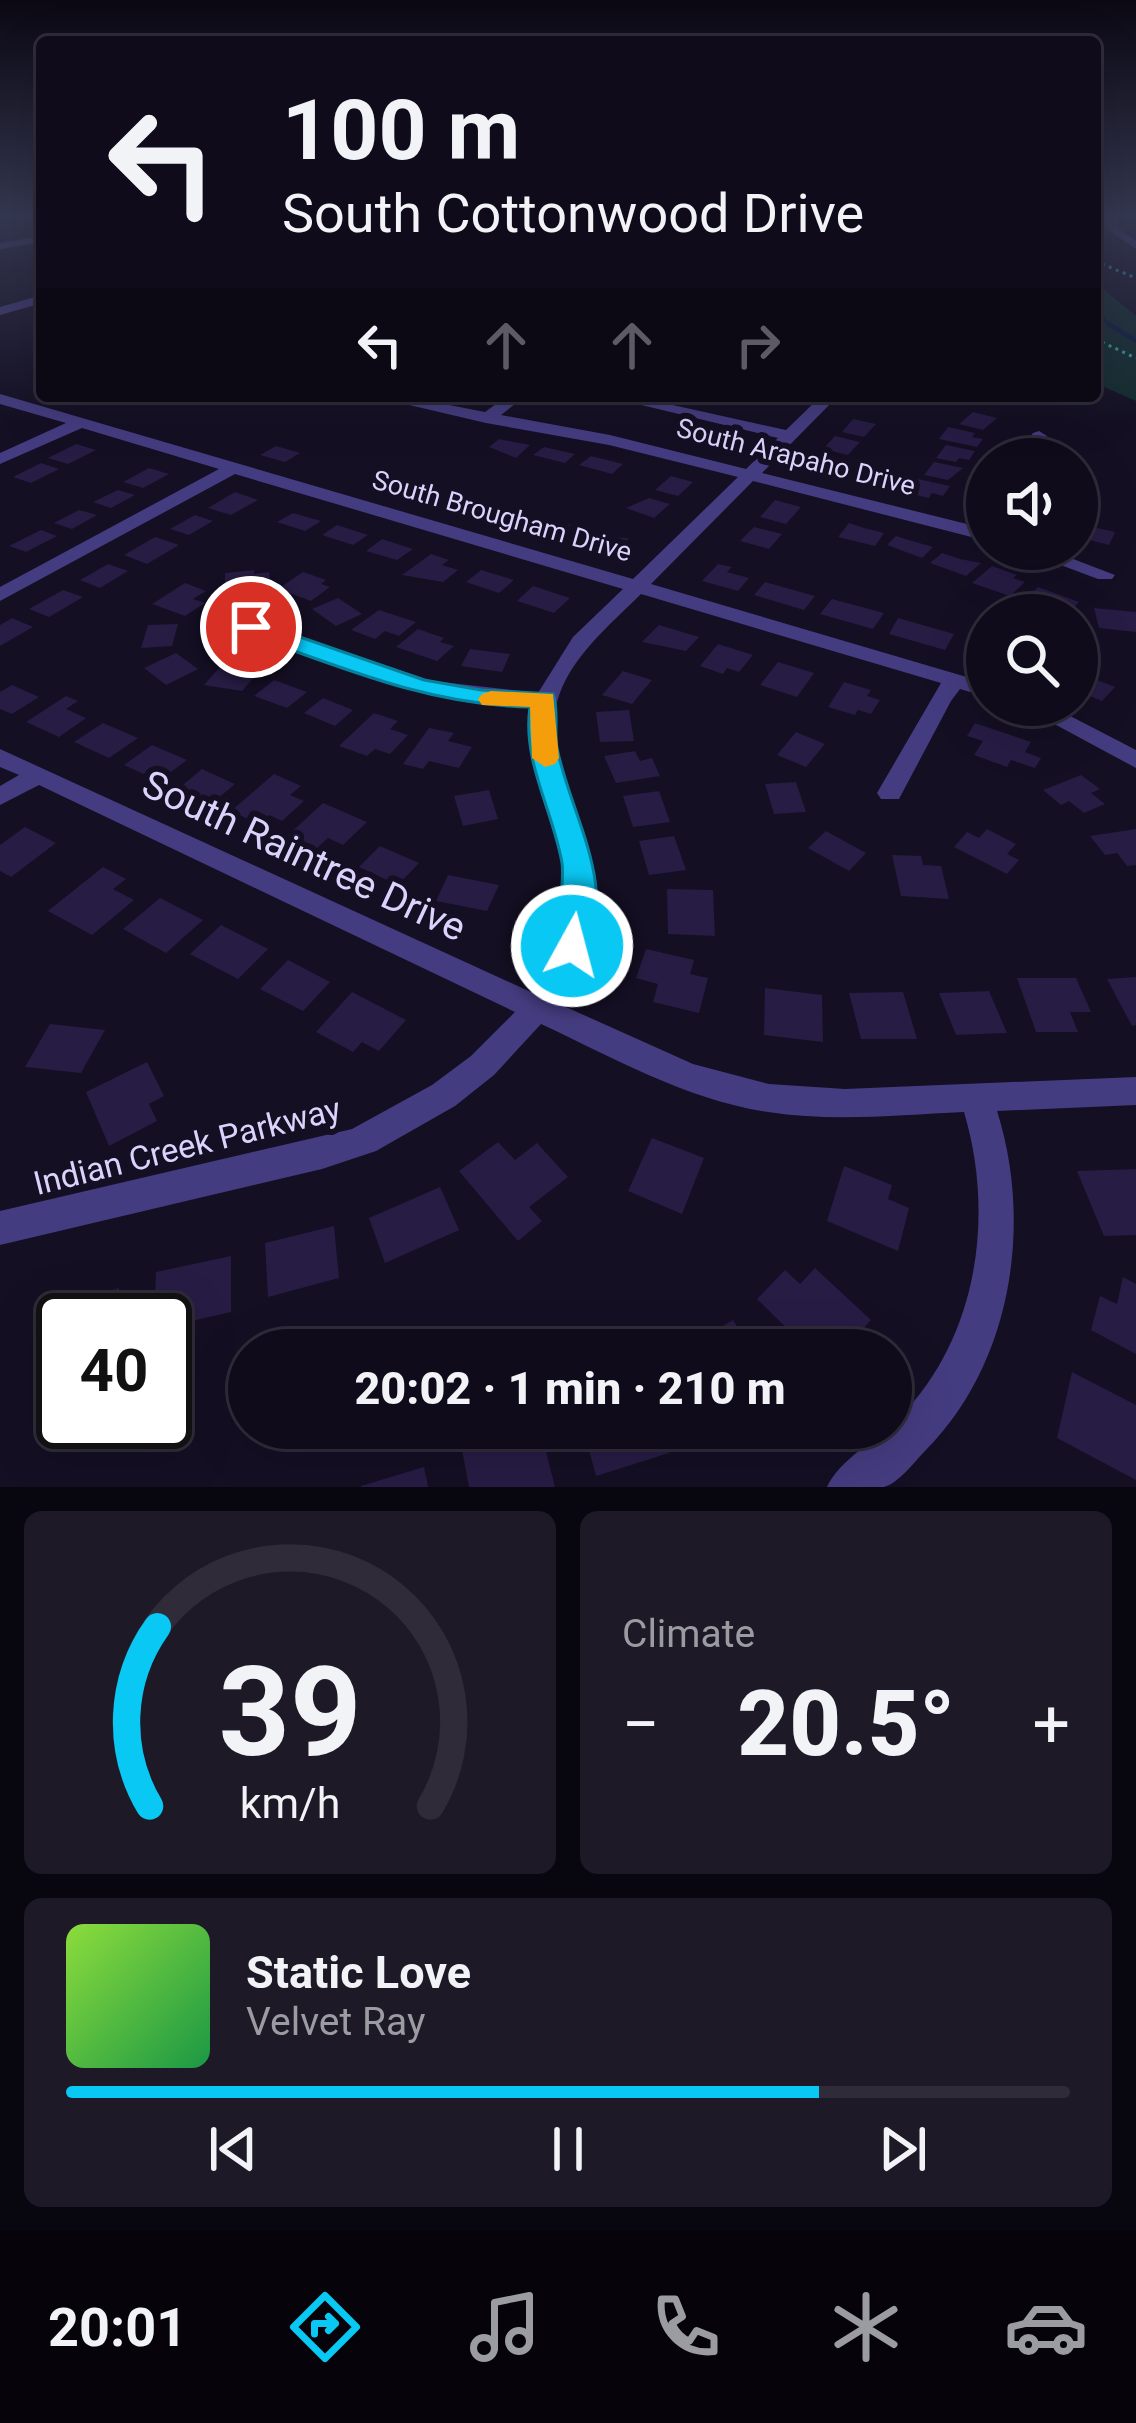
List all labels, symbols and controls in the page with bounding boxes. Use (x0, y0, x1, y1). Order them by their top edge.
text: 100 m (282, 81, 520, 180)
icon: left (84, 84, 240, 240)
text: South Cottonwood Drive (282, 182, 864, 245)
icon: left (347, 312, 413, 378)
icon: ahead (473, 312, 539, 378)
icon: ahead (599, 312, 665, 378)
icon: right (725, 312, 791, 378)
street label: South Arapaho Drive (673, 412, 919, 502)
map controls (966, 438, 1098, 726)
button: sound (966, 438, 1098, 570)
street label: South Brougham Drive (369, 464, 635, 568)
pin (200, 576, 302, 678)
icon: arrive (218, 594, 284, 660)
button: search (966, 594, 1098, 726)
street label: South Raintree Drive (135, 761, 473, 951)
position arrow (509, 883, 635, 1009)
street label: Indian Creek Parkway (29, 1089, 345, 1203)
speed limit sign: 40 (36, 1293, 192, 1449)
text: 20:02 · 1 min · 210 m (354, 1362, 786, 1415)
text: Climate (622, 1611, 755, 1657)
text: 39 (218, 1639, 362, 1785)
text: 20.5° (737, 1672, 955, 1777)
text: − (622, 1686, 660, 1763)
text: + (1033, 1686, 1070, 1763)
text: km/h (240, 1777, 340, 1827)
text: Static Love (246, 1946, 471, 1999)
text: Velvet Ray (246, 1999, 425, 2045)
icon: previous (200, 2116, 266, 2182)
icon: pause (535, 2116, 601, 2182)
icon: next (870, 2116, 936, 2182)
icon: directions (283, 2285, 367, 2369)
icon: music (463, 2285, 547, 2369)
icon: phone (644, 2285, 728, 2369)
icon: climate (824, 2285, 908, 2369)
icon: car (1004, 2285, 1088, 2369)
text: 20:01 (48, 2296, 187, 2359)

